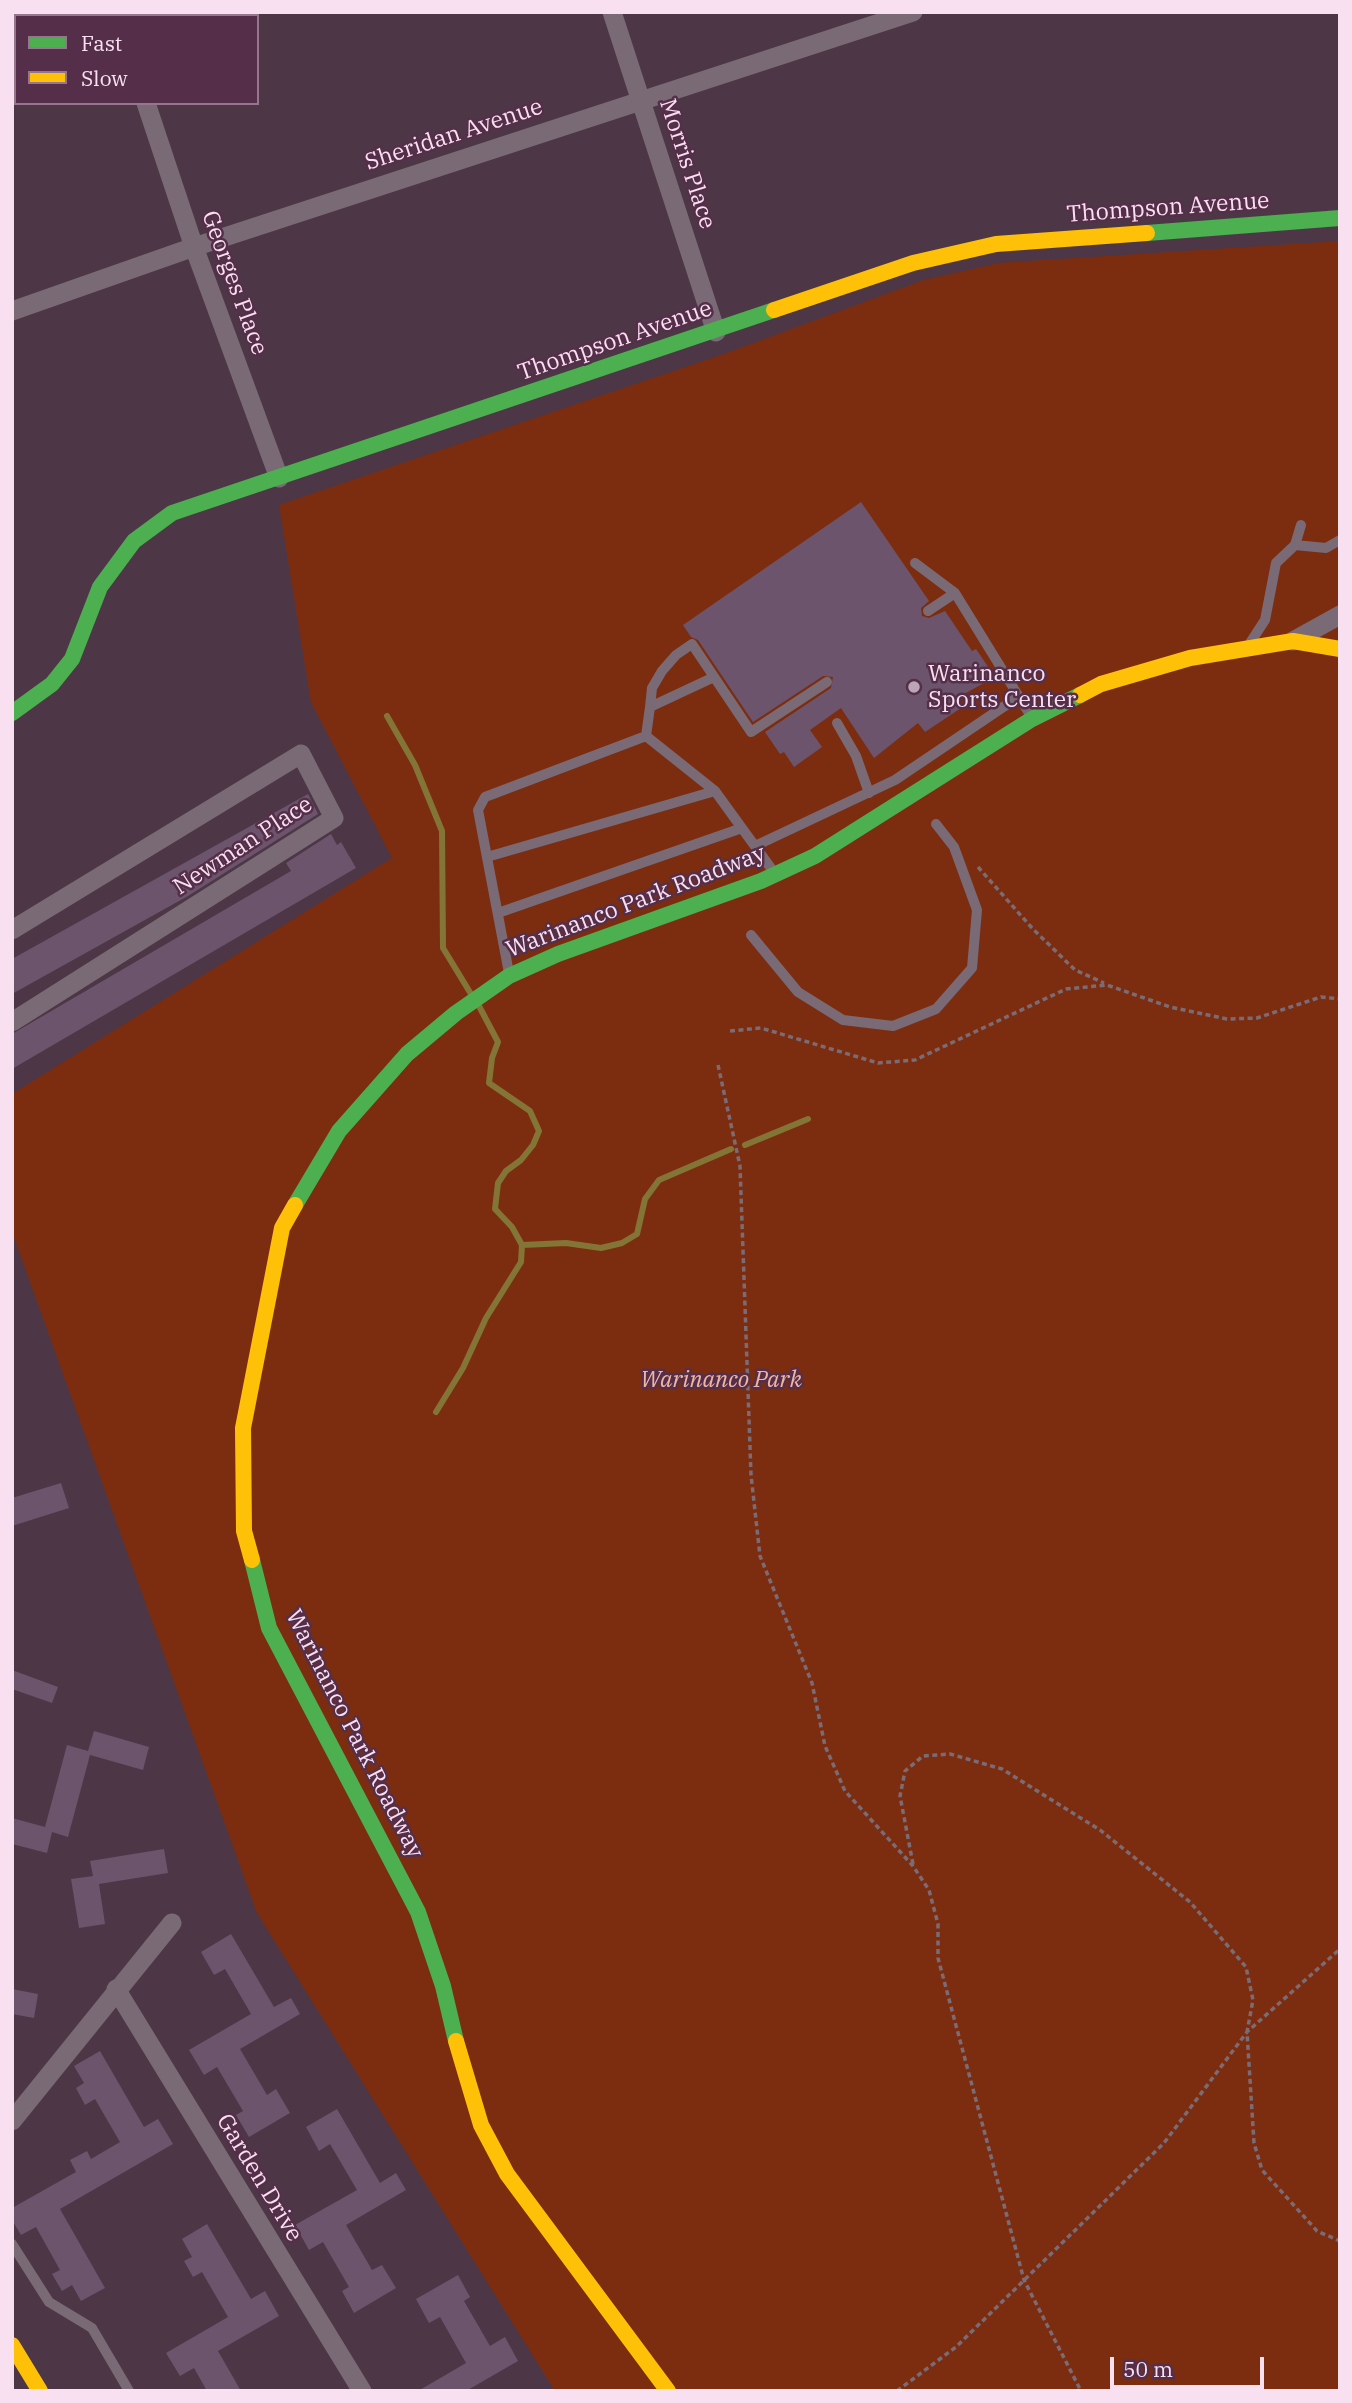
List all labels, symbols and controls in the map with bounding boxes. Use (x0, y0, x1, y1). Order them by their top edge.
legend (14, 14, 259, 105)
text: Fast (81, 29, 122, 57)
text: Slow (81, 64, 128, 92)
street label: Sheridan Avenue (362, 93, 546, 177)
street label: Morris Place (653, 96, 721, 232)
street label: Thompson Avenue (1066, 187, 1270, 229)
street label: Georges Place (195, 207, 273, 359)
street label: Thompson Avenue (514, 295, 716, 387)
place label: Warinanco Sports Center (928, 660, 1076, 714)
marker: Warinanco Sports Center (906, 679, 922, 695)
street label: Newman Place (168, 791, 318, 901)
street label: Warinanco Park Roadway (502, 840, 770, 964)
park label: Warinanco Park (640, 1366, 802, 1394)
street label: Warinanco Park Roadway (279, 1605, 429, 1863)
street label: Garden Drive (210, 2109, 308, 2247)
scale bar (1114, 2344, 1268, 2388)
text: 50 m (1123, 2355, 1173, 2383)

